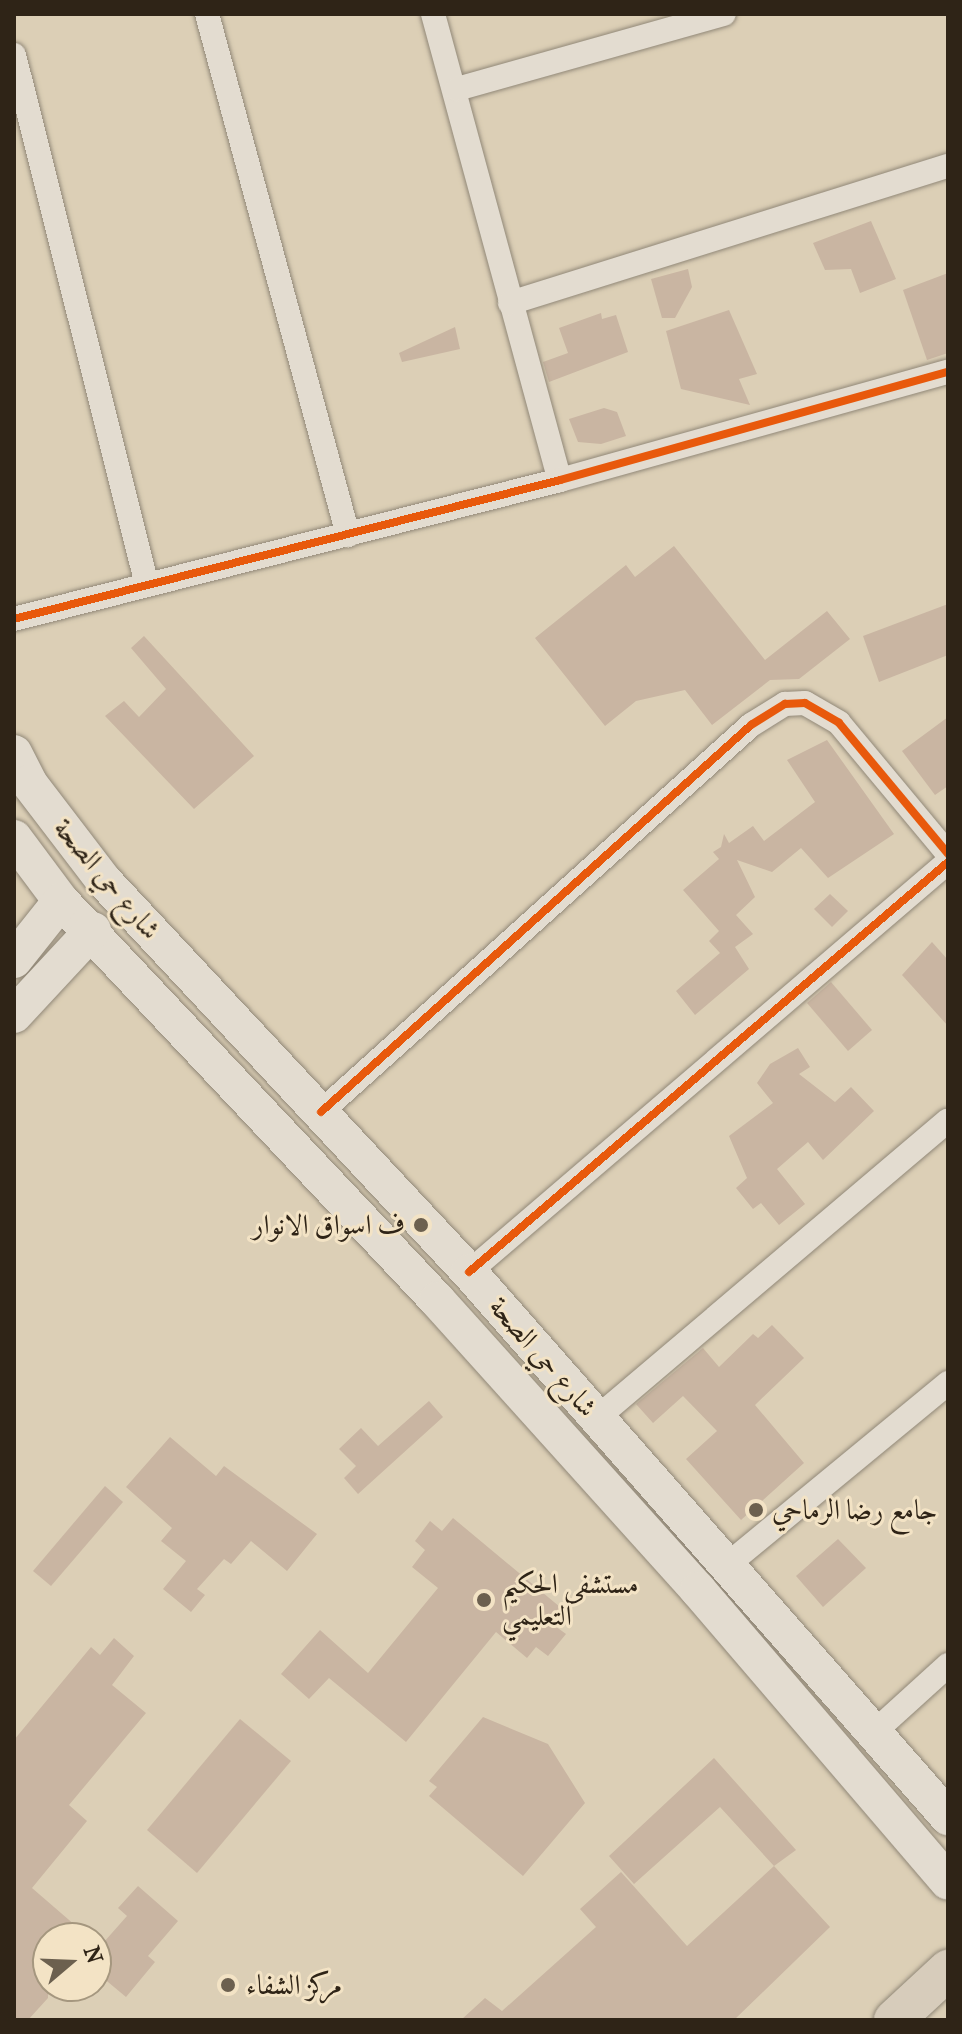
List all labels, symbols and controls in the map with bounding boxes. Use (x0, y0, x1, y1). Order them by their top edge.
street label: شارع حي الصحة (47, 812, 167, 946)
place label: ف اسواق الانوار (252, 1208, 405, 1242)
marker: ف اسواق الانوار (412, 1216, 430, 1234)
street label: شارع حي الصحة (482, 1290, 604, 1424)
place label: جامع رضا الرماحي (772, 1493, 937, 1527)
marker: جامع رضا الرماحي (747, 1501, 765, 1519)
place label: مستشفى الحكيم التعليمي (502, 1567, 639, 1633)
marker: مستشفى الحكيم التعليمي (473, 1589, 495, 1611)
north arrow (32, 1922, 112, 2002)
text: N (78, 1943, 108, 1967)
place label: مركز الشفاء (246, 1968, 342, 2002)
marker: مركز الشفاء (217, 1974, 239, 1996)

